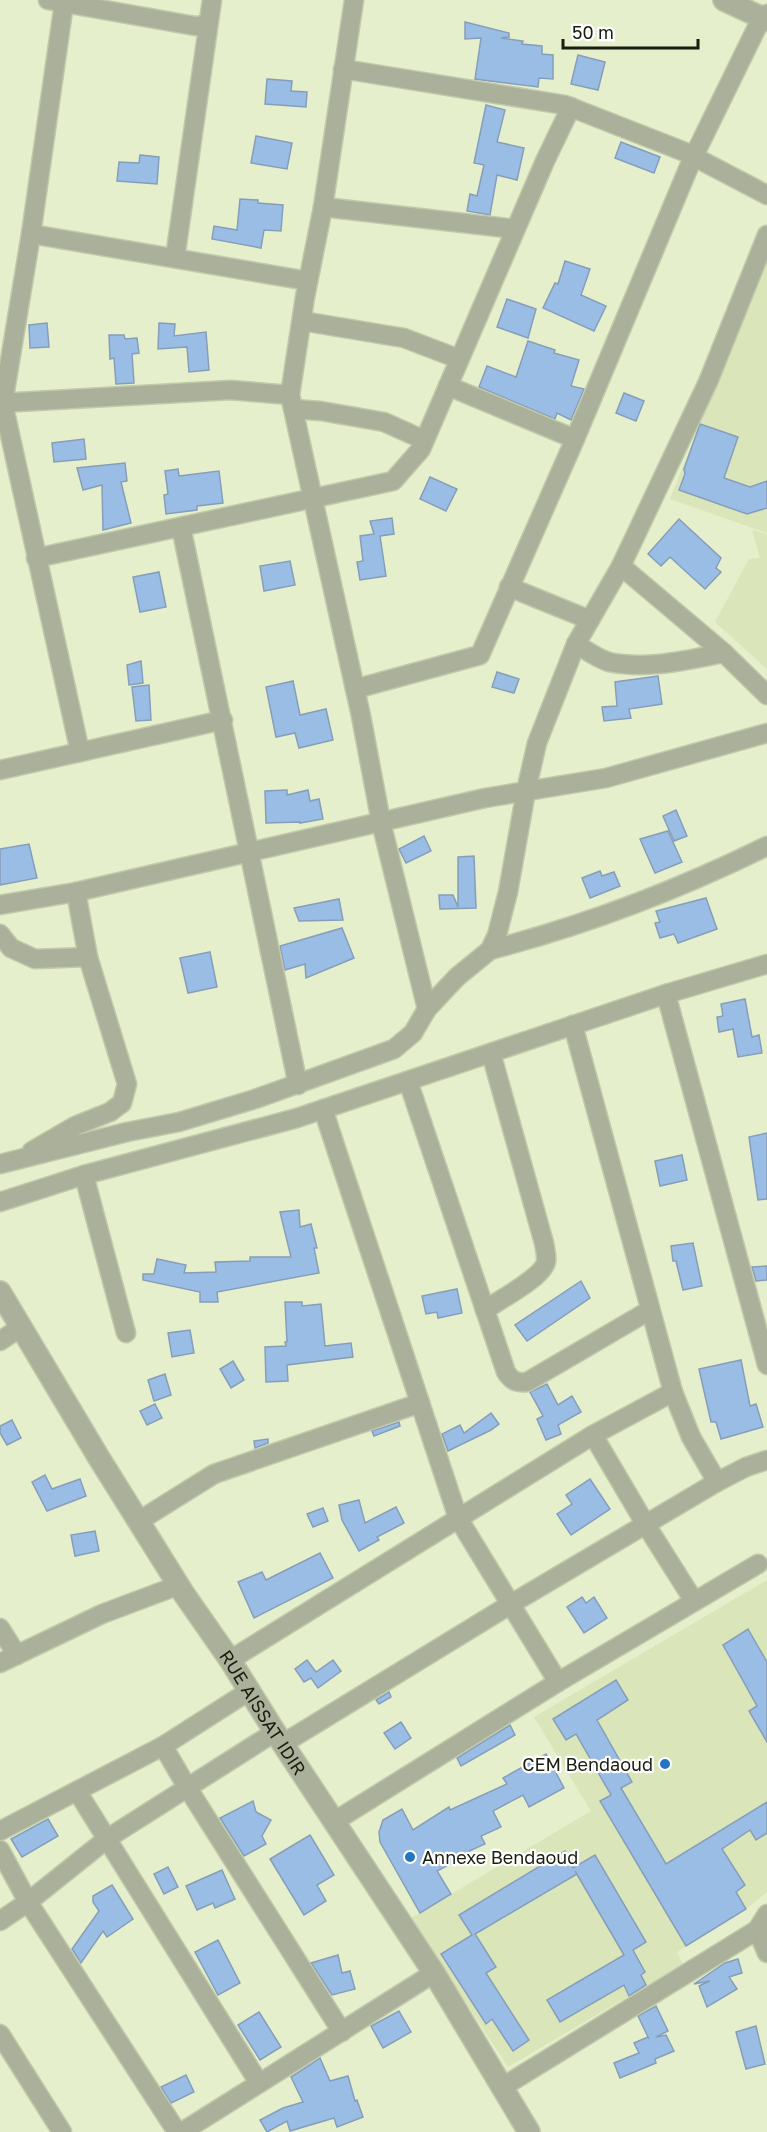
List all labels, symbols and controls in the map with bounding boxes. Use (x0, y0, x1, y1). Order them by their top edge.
scale bar (563, 12, 698, 50)
text: 50 m (572, 21, 614, 43)
street label: RUE AISSAT IDIR (215, 1646, 311, 1779)
place label: CEM Bendaoud (522, 1753, 653, 1775)
marker: CEM Bendaoud (658, 1757, 672, 1771)
place label: Annexe Bendaoud (422, 1846, 578, 1868)
marker: Annexe Bendaoud (403, 1850, 417, 1864)

